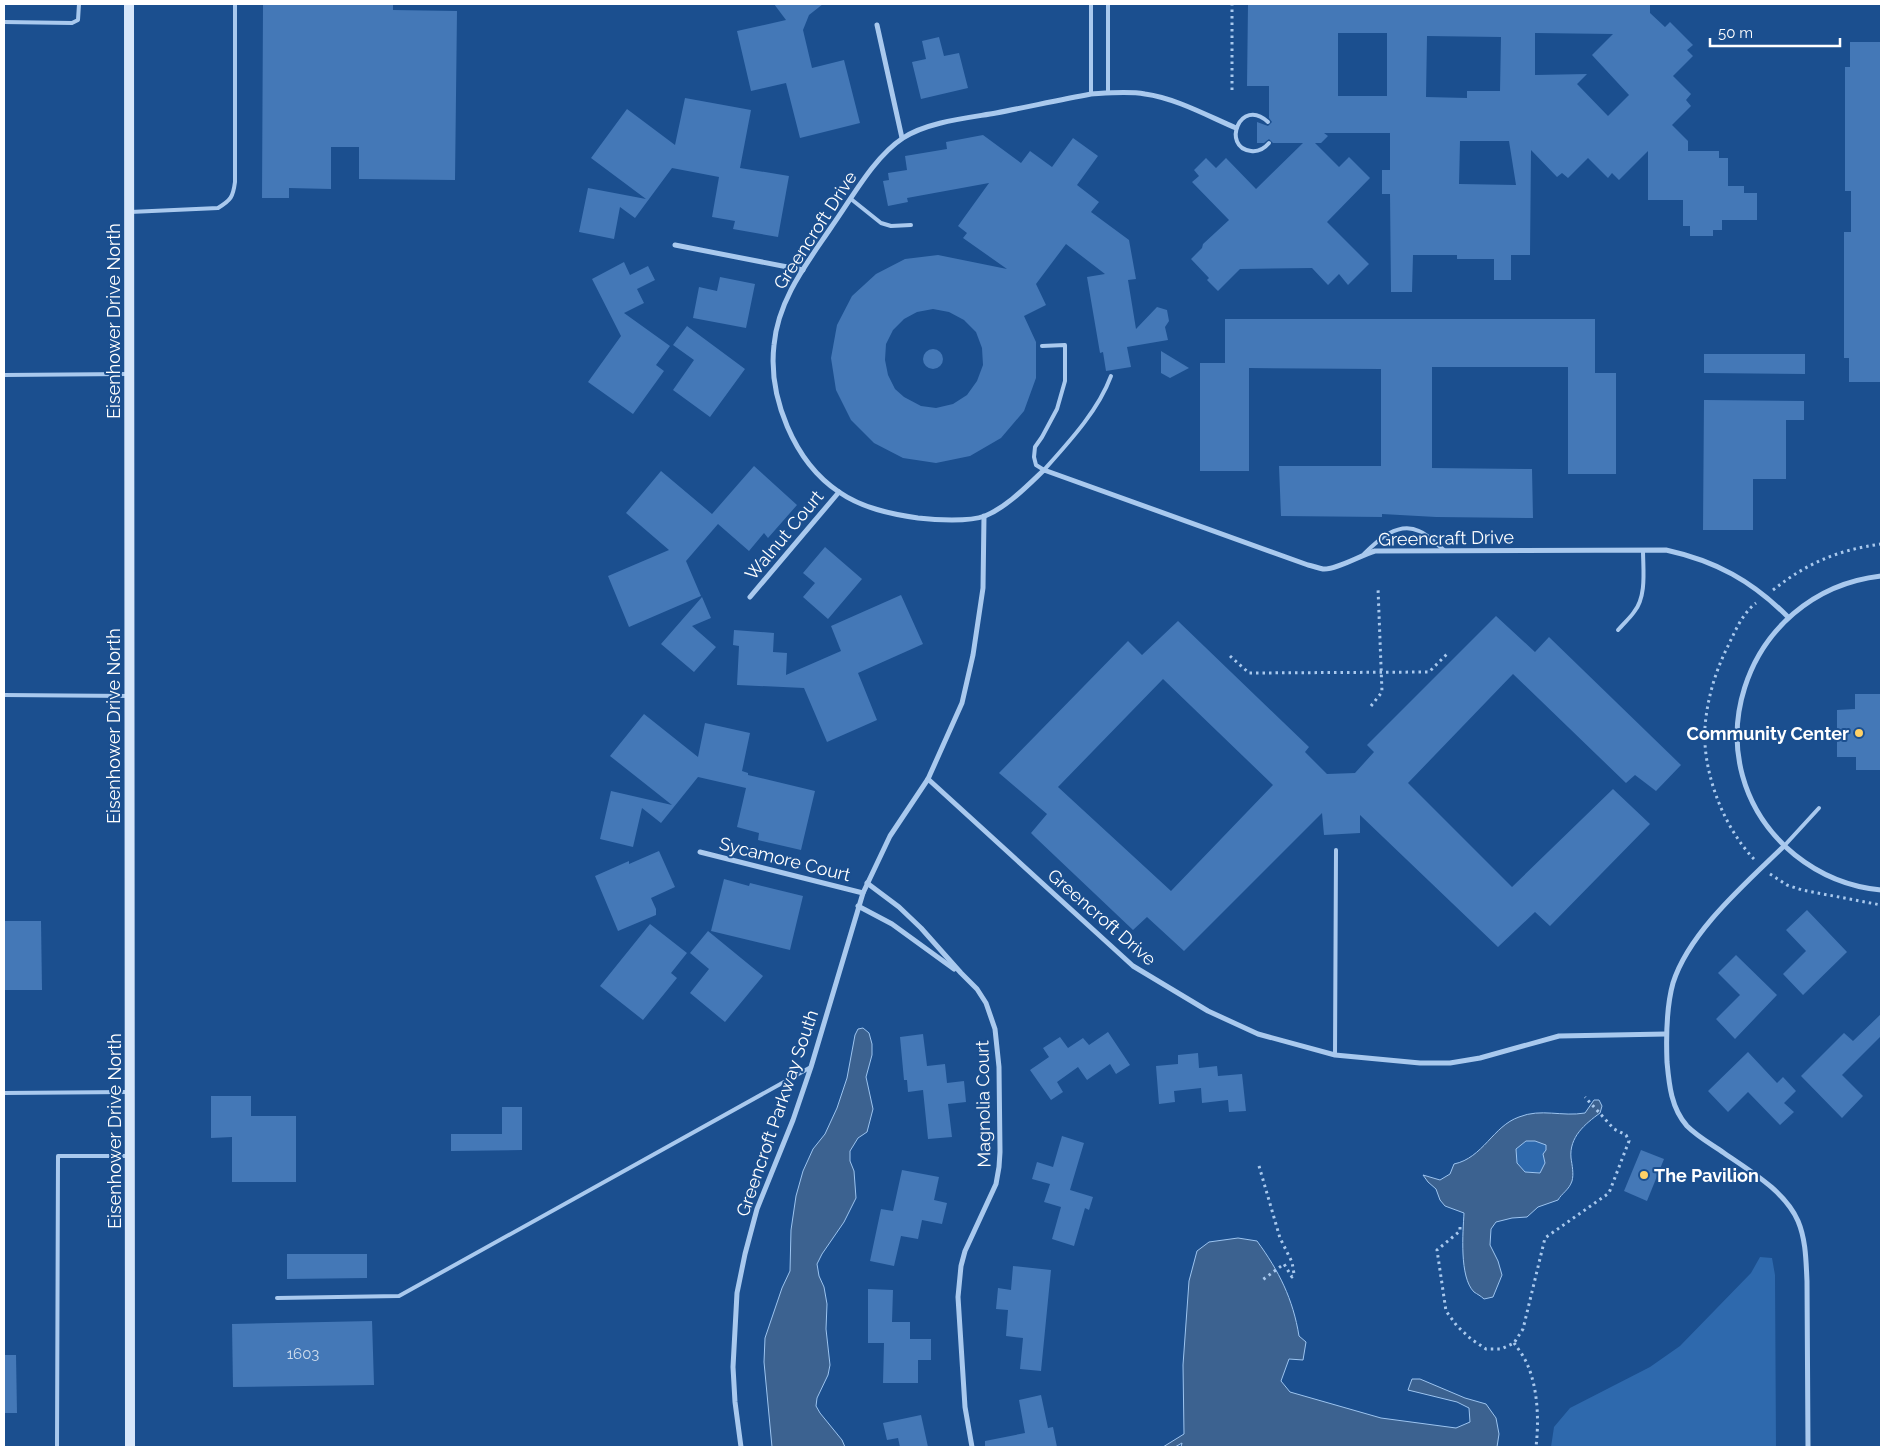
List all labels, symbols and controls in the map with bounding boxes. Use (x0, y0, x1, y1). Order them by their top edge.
scale bar (1710, 15, 1840, 47)
text: 50 m (1718, 24, 1753, 42)
street label: Greencroft Drive (769, 167, 861, 293)
street label: Eisenhower Drive North (103, 223, 124, 419)
street label: Walnut Court (740, 486, 828, 584)
street label: Greencraft Drive (1378, 526, 1515, 550)
street label: Eisenhower Drive North (103, 628, 124, 824)
place label: Community Center (1687, 723, 1849, 744)
marker: Community Center (1853, 727, 1865, 739)
street label: Sycamore Court (717, 833, 853, 885)
street label: Greencroft Drive (1044, 864, 1161, 970)
street label: Greencroft Parkway South (732, 1007, 822, 1219)
street label: Eisenhower Drive North (104, 1033, 125, 1229)
street label: Magnolia Court (971, 1040, 995, 1168)
place label: The Pavilion (1654, 1165, 1759, 1186)
marker: The Pavilion (1638, 1169, 1650, 1181)
house number: 1603 (287, 1345, 319, 1363)

